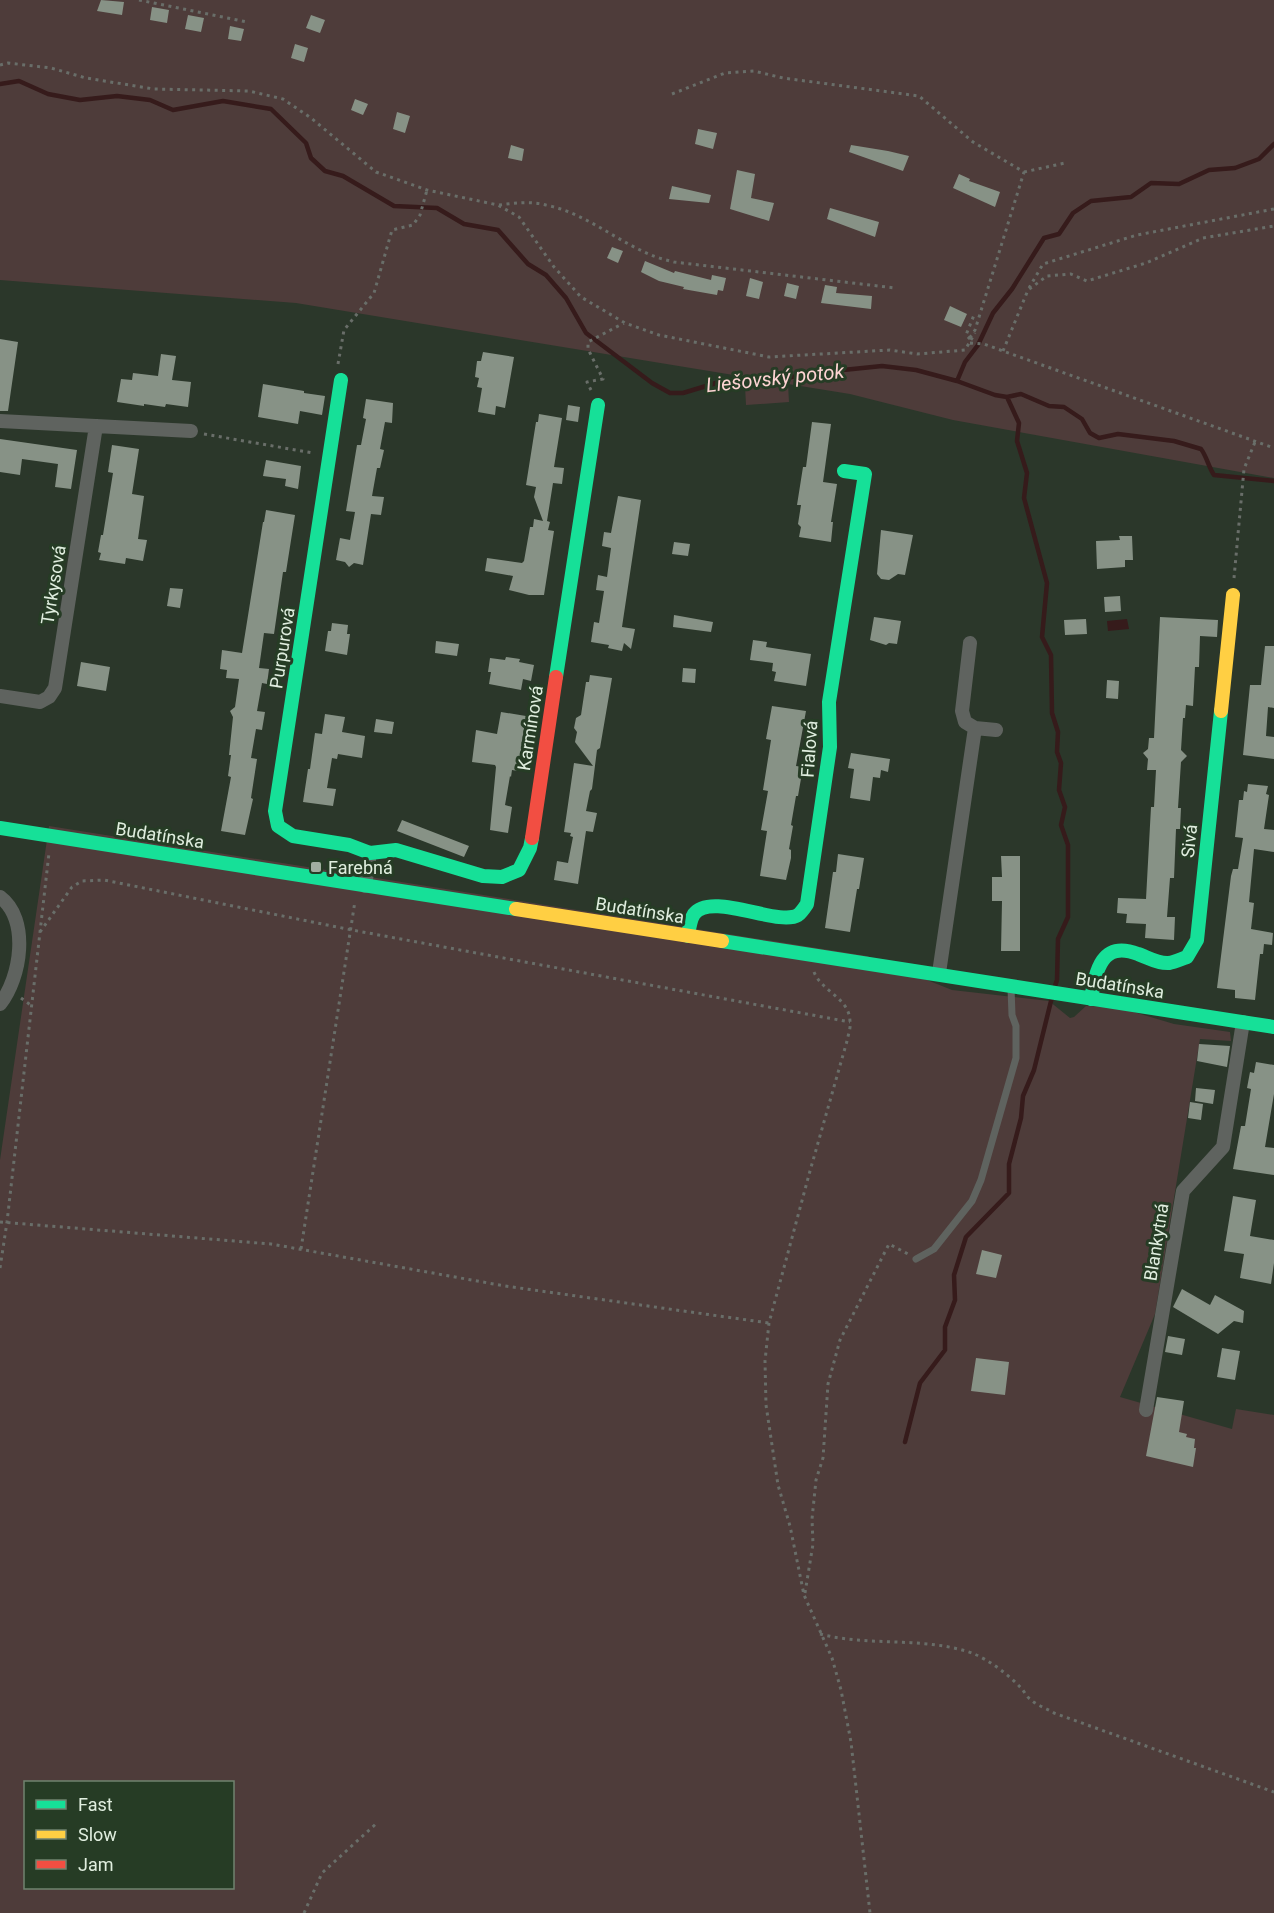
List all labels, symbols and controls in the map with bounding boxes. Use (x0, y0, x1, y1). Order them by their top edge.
water label: Liešovský potok (705, 359, 846, 397)
street label: Tyrkysová (36, 544, 70, 626)
street label: Purpurová (265, 606, 299, 690)
street label: Karmínová (513, 684, 547, 772)
street label: Fialová (797, 720, 821, 778)
street label: Budatínska (114, 818, 206, 852)
street label: Sivá (1177, 823, 1201, 859)
place label: Farebná (328, 857, 393, 878)
marker: Farebná (309, 860, 323, 874)
street label: Budatínska (594, 893, 686, 927)
street label: Budatínska (1074, 968, 1166, 1002)
street label: Blankytná (1139, 1202, 1173, 1282)
legend (24, 1781, 234, 1889)
text: Fast (78, 1794, 113, 1815)
text: Slow (78, 1824, 117, 1845)
text: Jam (78, 1854, 114, 1875)

